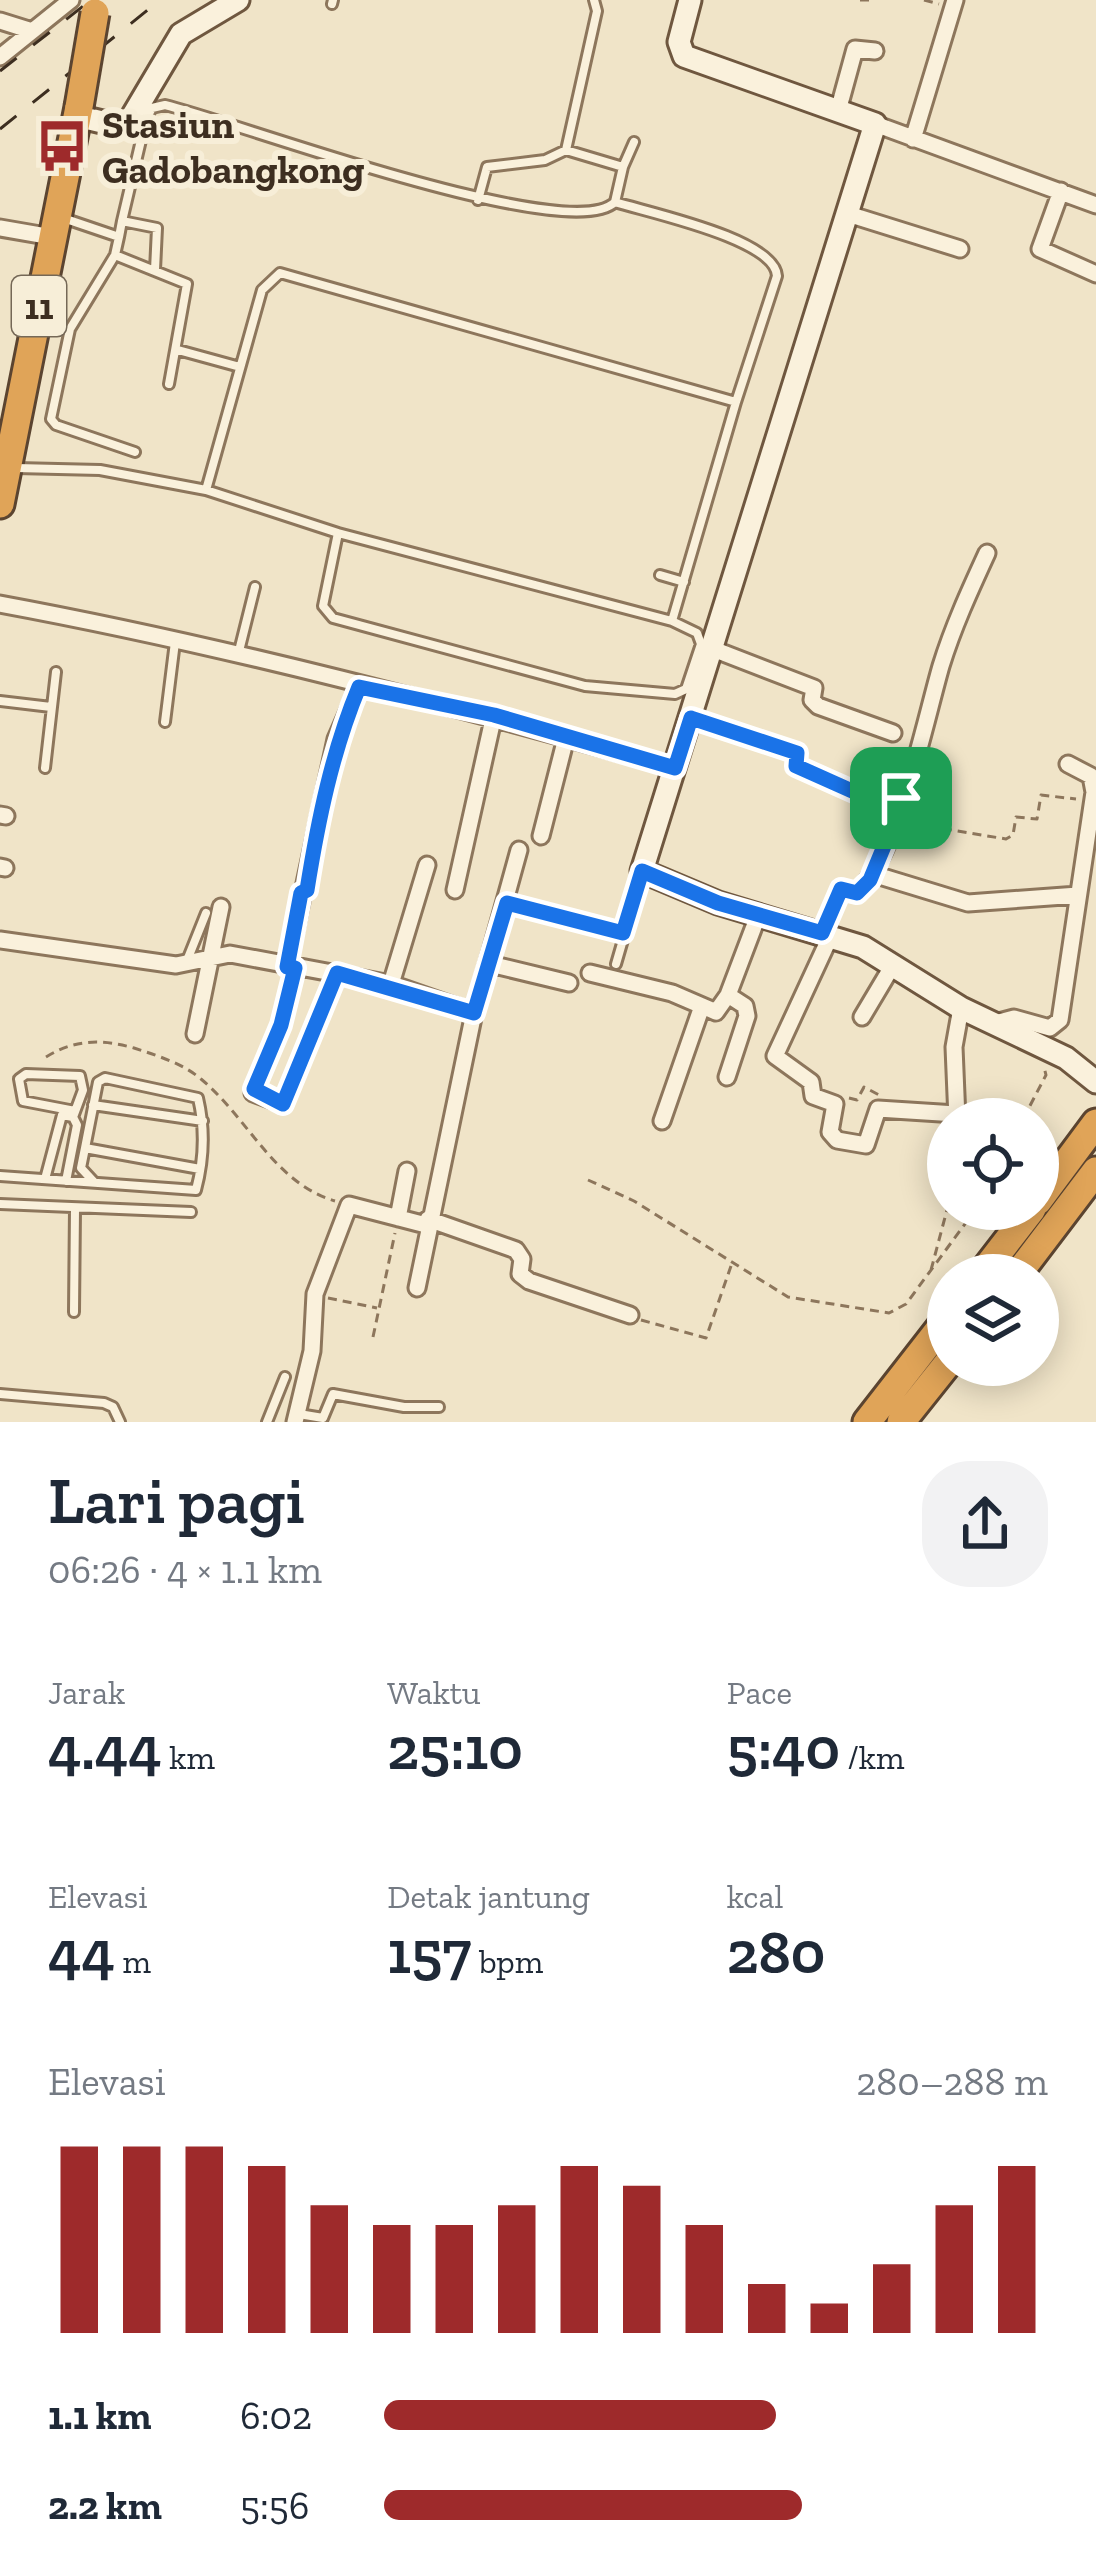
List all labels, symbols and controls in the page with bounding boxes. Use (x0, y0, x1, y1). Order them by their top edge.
place label: Stasiun Gadobangkong (102, 101, 365, 193)
bus stop icon: Stasiun Gadobangkong (33, 117, 91, 175)
road number: 11 (12, 276, 66, 336)
pin (850, 747, 952, 849)
icon: arrive (868, 765, 934, 831)
map controls (927, 1098, 1059, 1386)
button: locate (927, 1098, 1059, 1230)
button: layers (927, 1254, 1059, 1386)
text: Lari pagi (48, 1461, 305, 1540)
button: share (922, 1461, 1048, 1587)
text: 06:26 · 4 × 1.1 km (48, 1546, 322, 1593)
text: Jarak (48, 1673, 125, 1712)
text: Waktu (387, 1673, 481, 1712)
text: Pace (727, 1673, 792, 1712)
text: 4.44 (48, 1712, 162, 1784)
text: 25:10 (387, 1712, 523, 1784)
text: 5:40 (727, 1712, 840, 1784)
text: km (162, 1738, 215, 1777)
text: /km (840, 1738, 904, 1777)
text: Elevasi (48, 1877, 148, 1916)
text: Detak jantung (387, 1877, 590, 1916)
text: kcal (727, 1877, 783, 1916)
text: 44 (48, 1916, 115, 1988)
text: 157 (387, 1916, 471, 1988)
text: 280 (727, 1916, 825, 1988)
text: m (115, 1942, 151, 1981)
text: bpm (471, 1942, 543, 1981)
text: Elevasi (48, 2058, 166, 2105)
text: 280–288 m (856, 2058, 1048, 2105)
text: 1.1 km (48, 2392, 151, 2439)
text: 6:02 (240, 2392, 312, 2439)
text: 2.2 km (48, 2482, 162, 2529)
text: 5:56 (240, 2482, 309, 2529)

